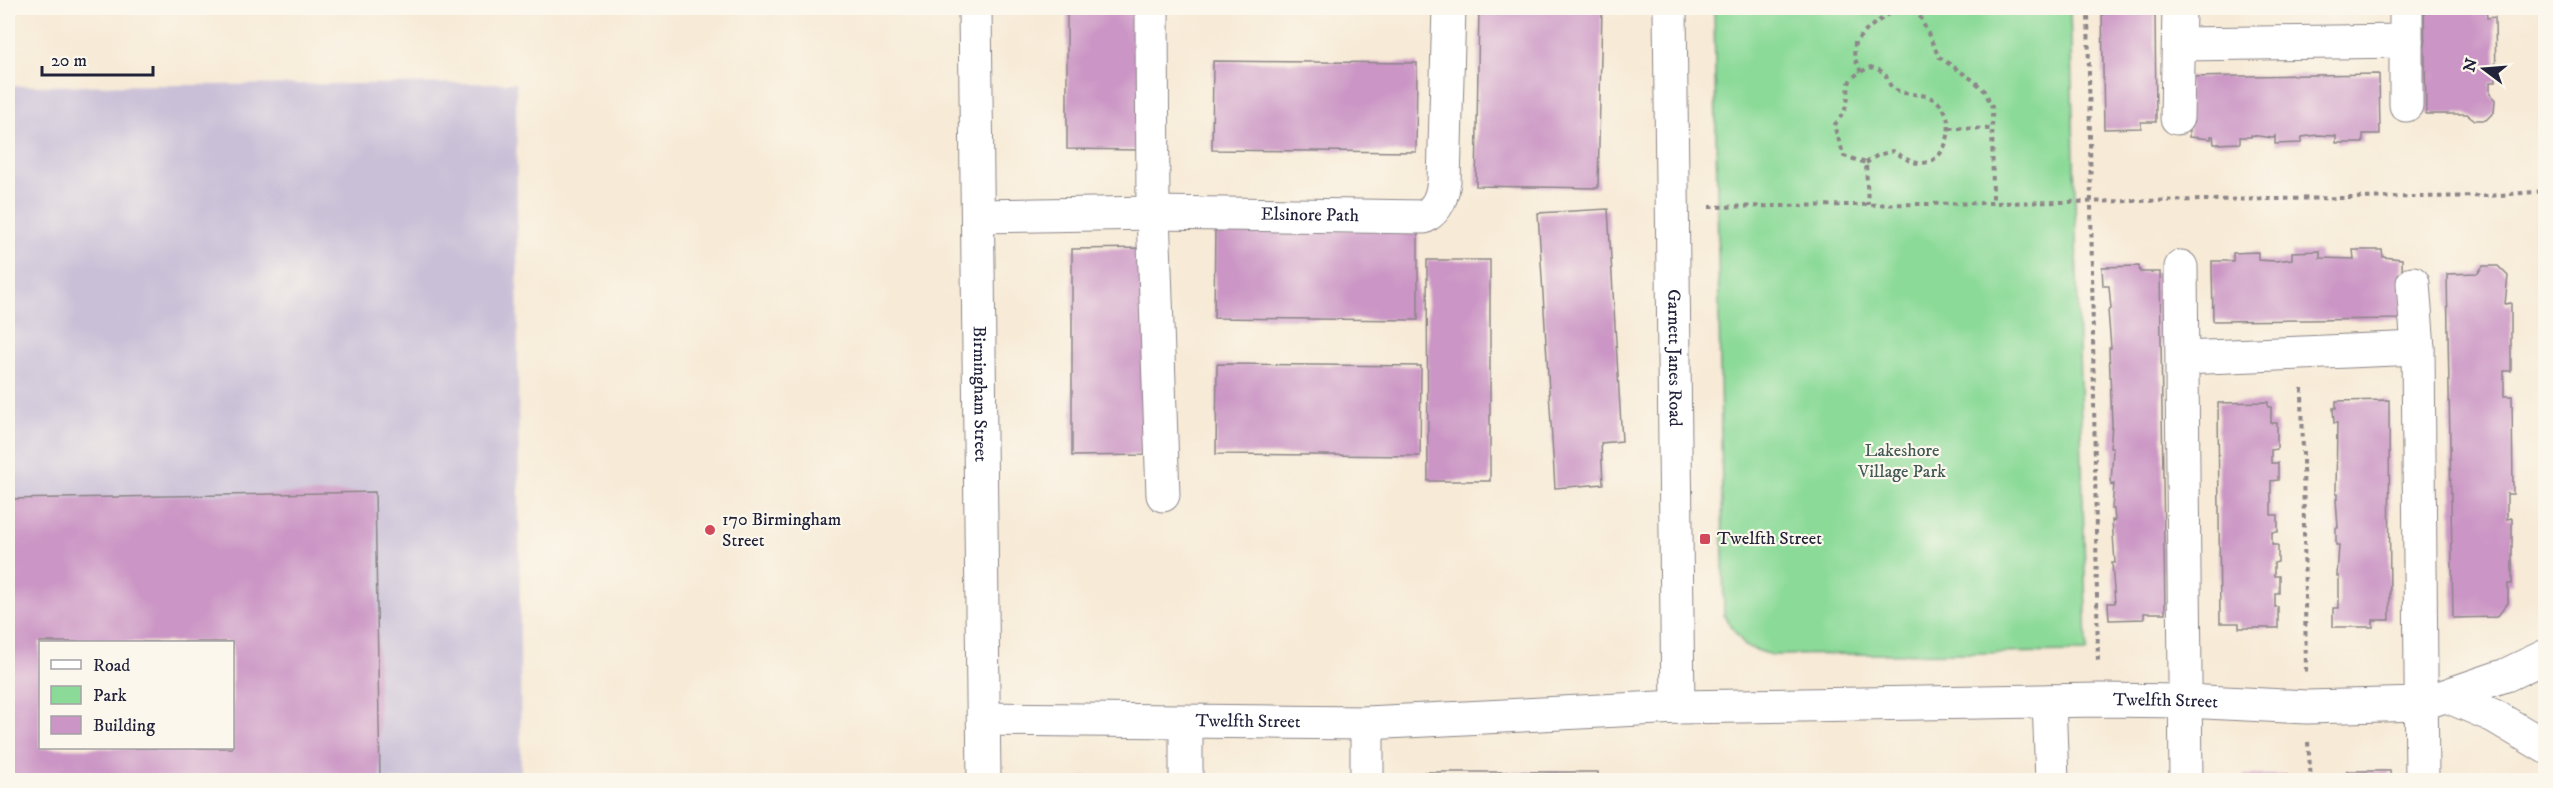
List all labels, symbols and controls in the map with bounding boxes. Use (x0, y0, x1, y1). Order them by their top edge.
scale bar (42, 39, 153, 77)
north arrow (2454, 39, 2514, 99)
text: 20 m (51, 50, 87, 72)
text: N (2459, 56, 2482, 74)
street label: Elsinore Path (1261, 204, 1360, 227)
street label: Garnett Janes Road (1662, 289, 1686, 427)
street label: Birmingham Street (968, 326, 991, 462)
park label: Lakeshore Village Park (1857, 440, 1946, 483)
place label: 170 Birmingham Street (722, 509, 841, 552)
marker: 170 Birmingham Street (703, 523, 717, 537)
place label: Twelfth Street (1717, 528, 1822, 550)
marker: Twelfth Street (1698, 532, 1712, 546)
legend (39, 641, 234, 749)
text: Road (93, 655, 130, 677)
text: Park (93, 685, 127, 707)
street label: Twelfth Street (2113, 689, 2219, 714)
street label: Twelfth Street (1195, 710, 1301, 733)
text: Building (93, 715, 155, 737)

